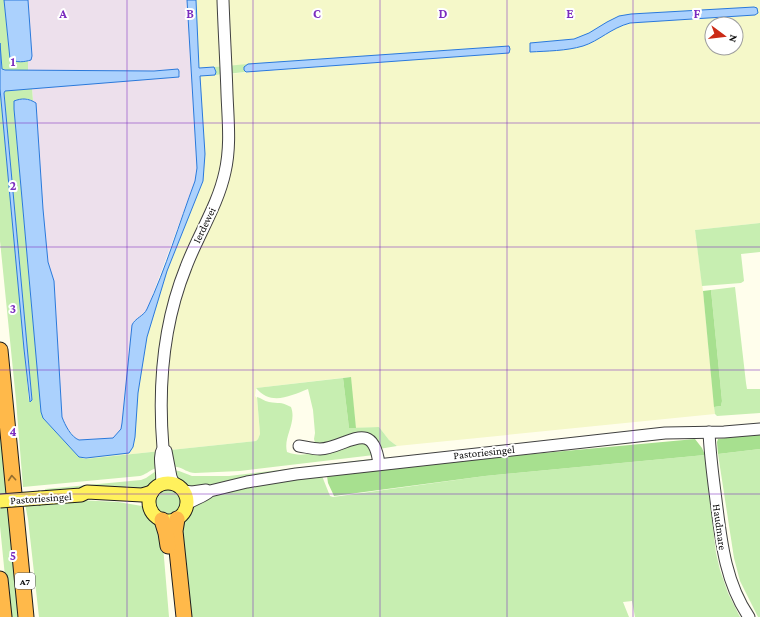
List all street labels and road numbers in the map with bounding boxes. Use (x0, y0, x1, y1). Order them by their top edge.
street label: Ierdewei (190, 205, 218, 245)
street label: Pastoriesingel (453, 443, 515, 462)
street label: Pastoriesingel (10, 490, 72, 507)
street label: Haudmare (711, 503, 729, 551)
road number: A7 (15, 573, 35, 589)

